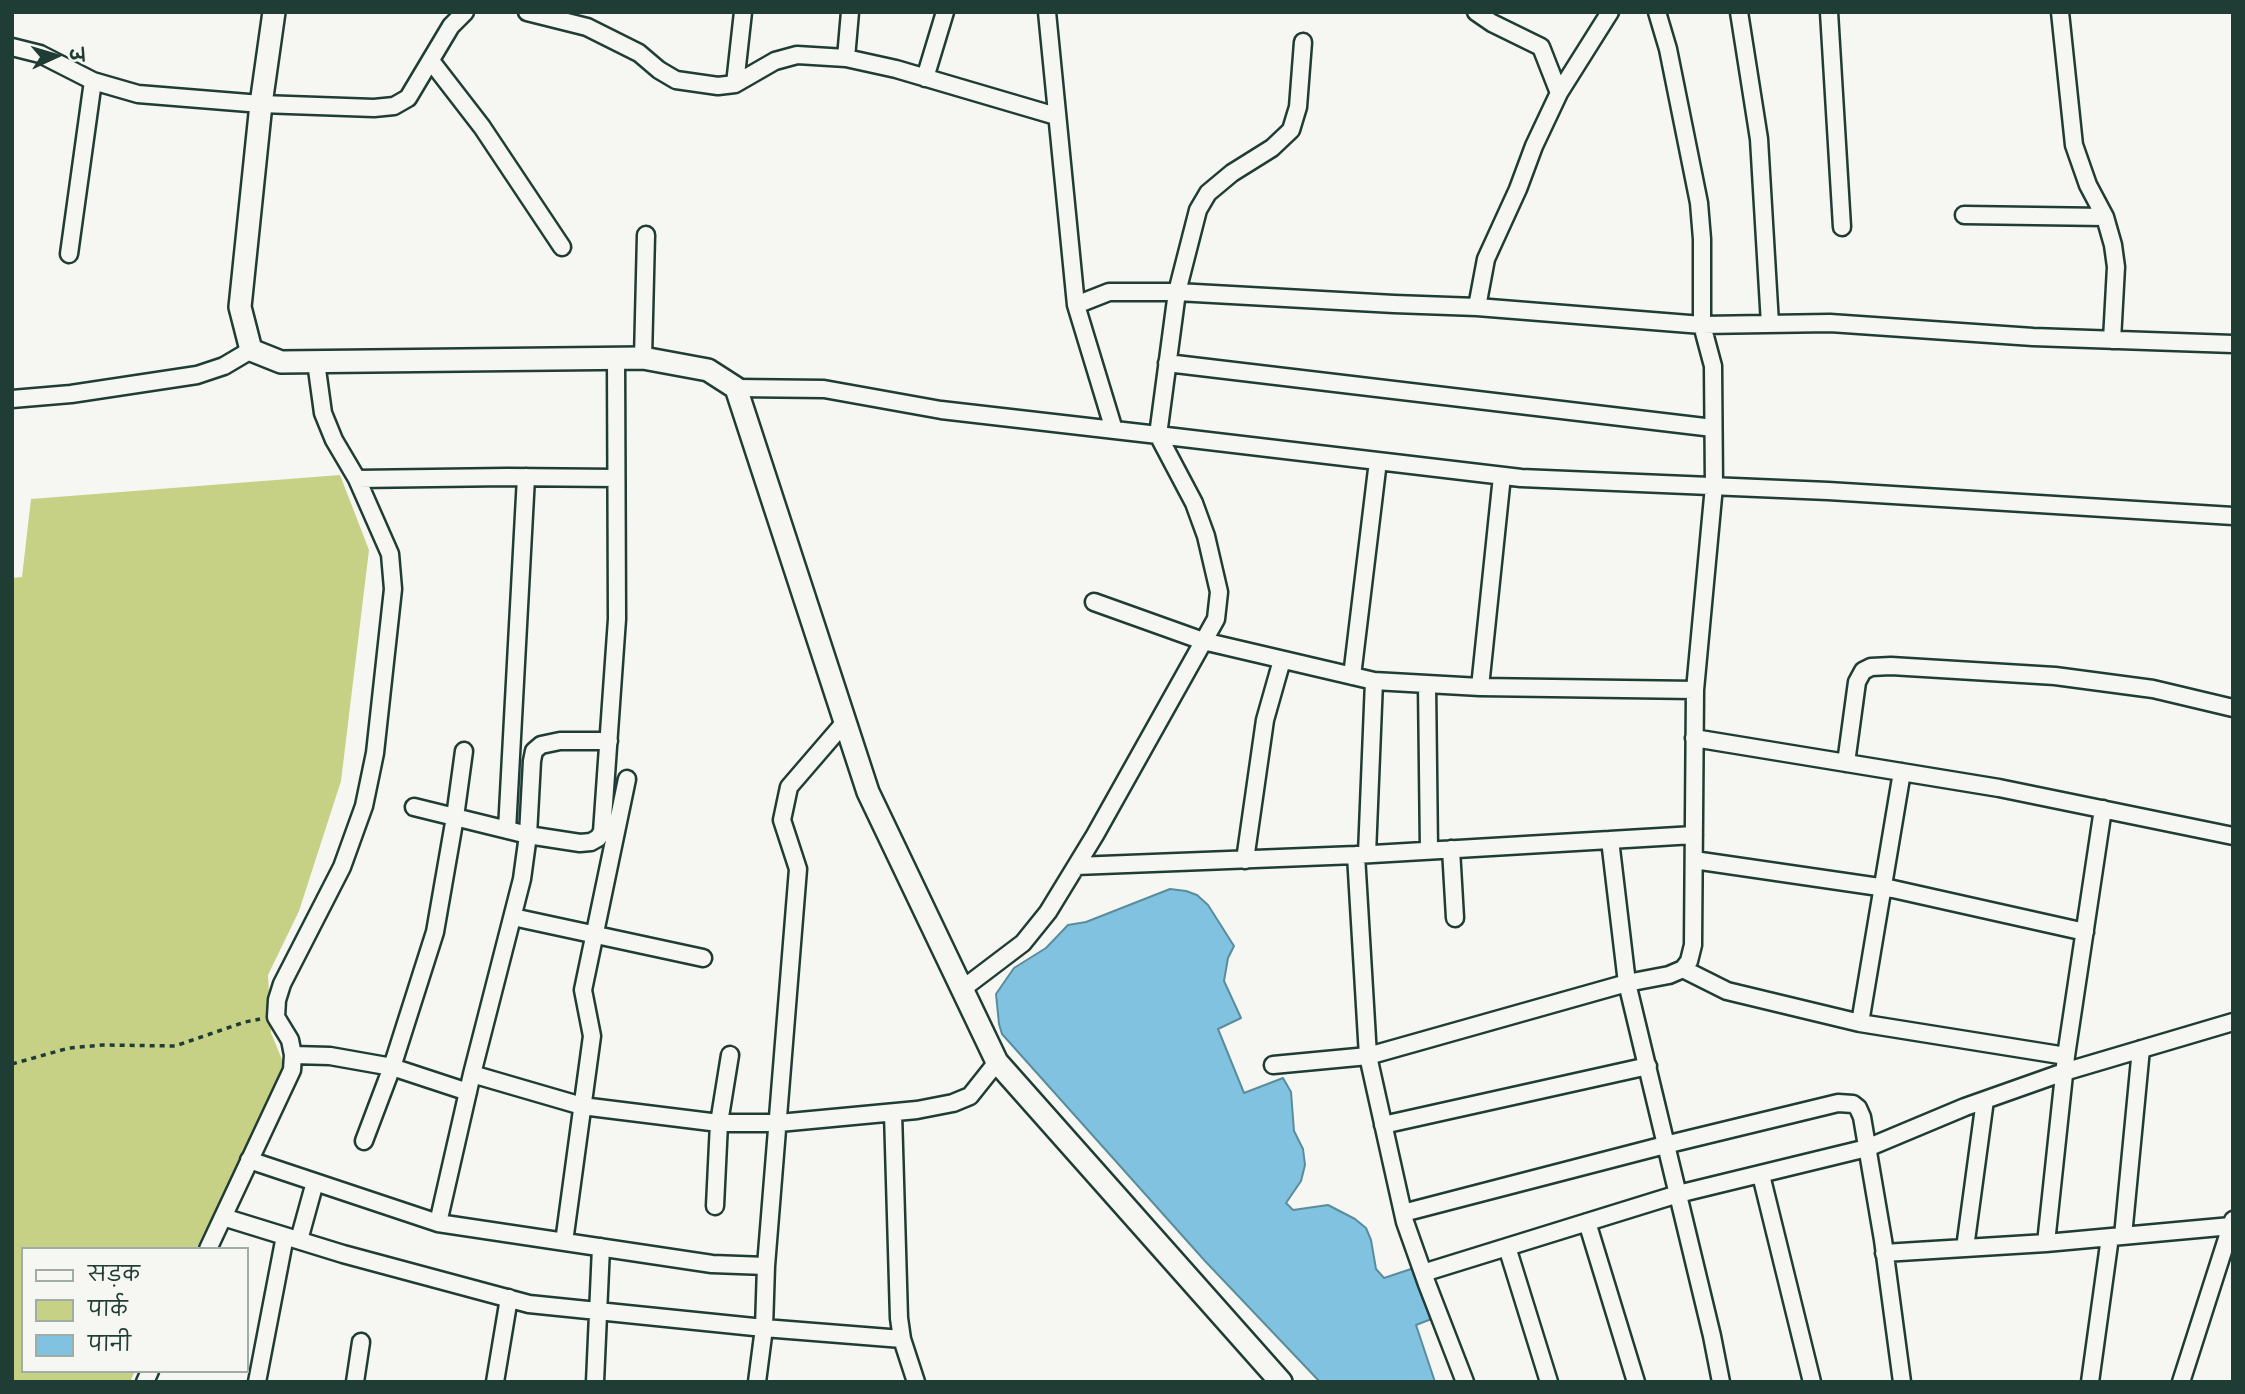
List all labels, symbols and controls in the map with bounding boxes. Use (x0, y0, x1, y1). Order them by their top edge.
north arrow (21, 21, 91, 91)
text: उ (65, 47, 90, 62)
legend (21, 1247, 248, 1373)
text: सड़क (88, 1259, 140, 1286)
text: पार्क (88, 1294, 128, 1321)
text: पानी (88, 1329, 131, 1356)

